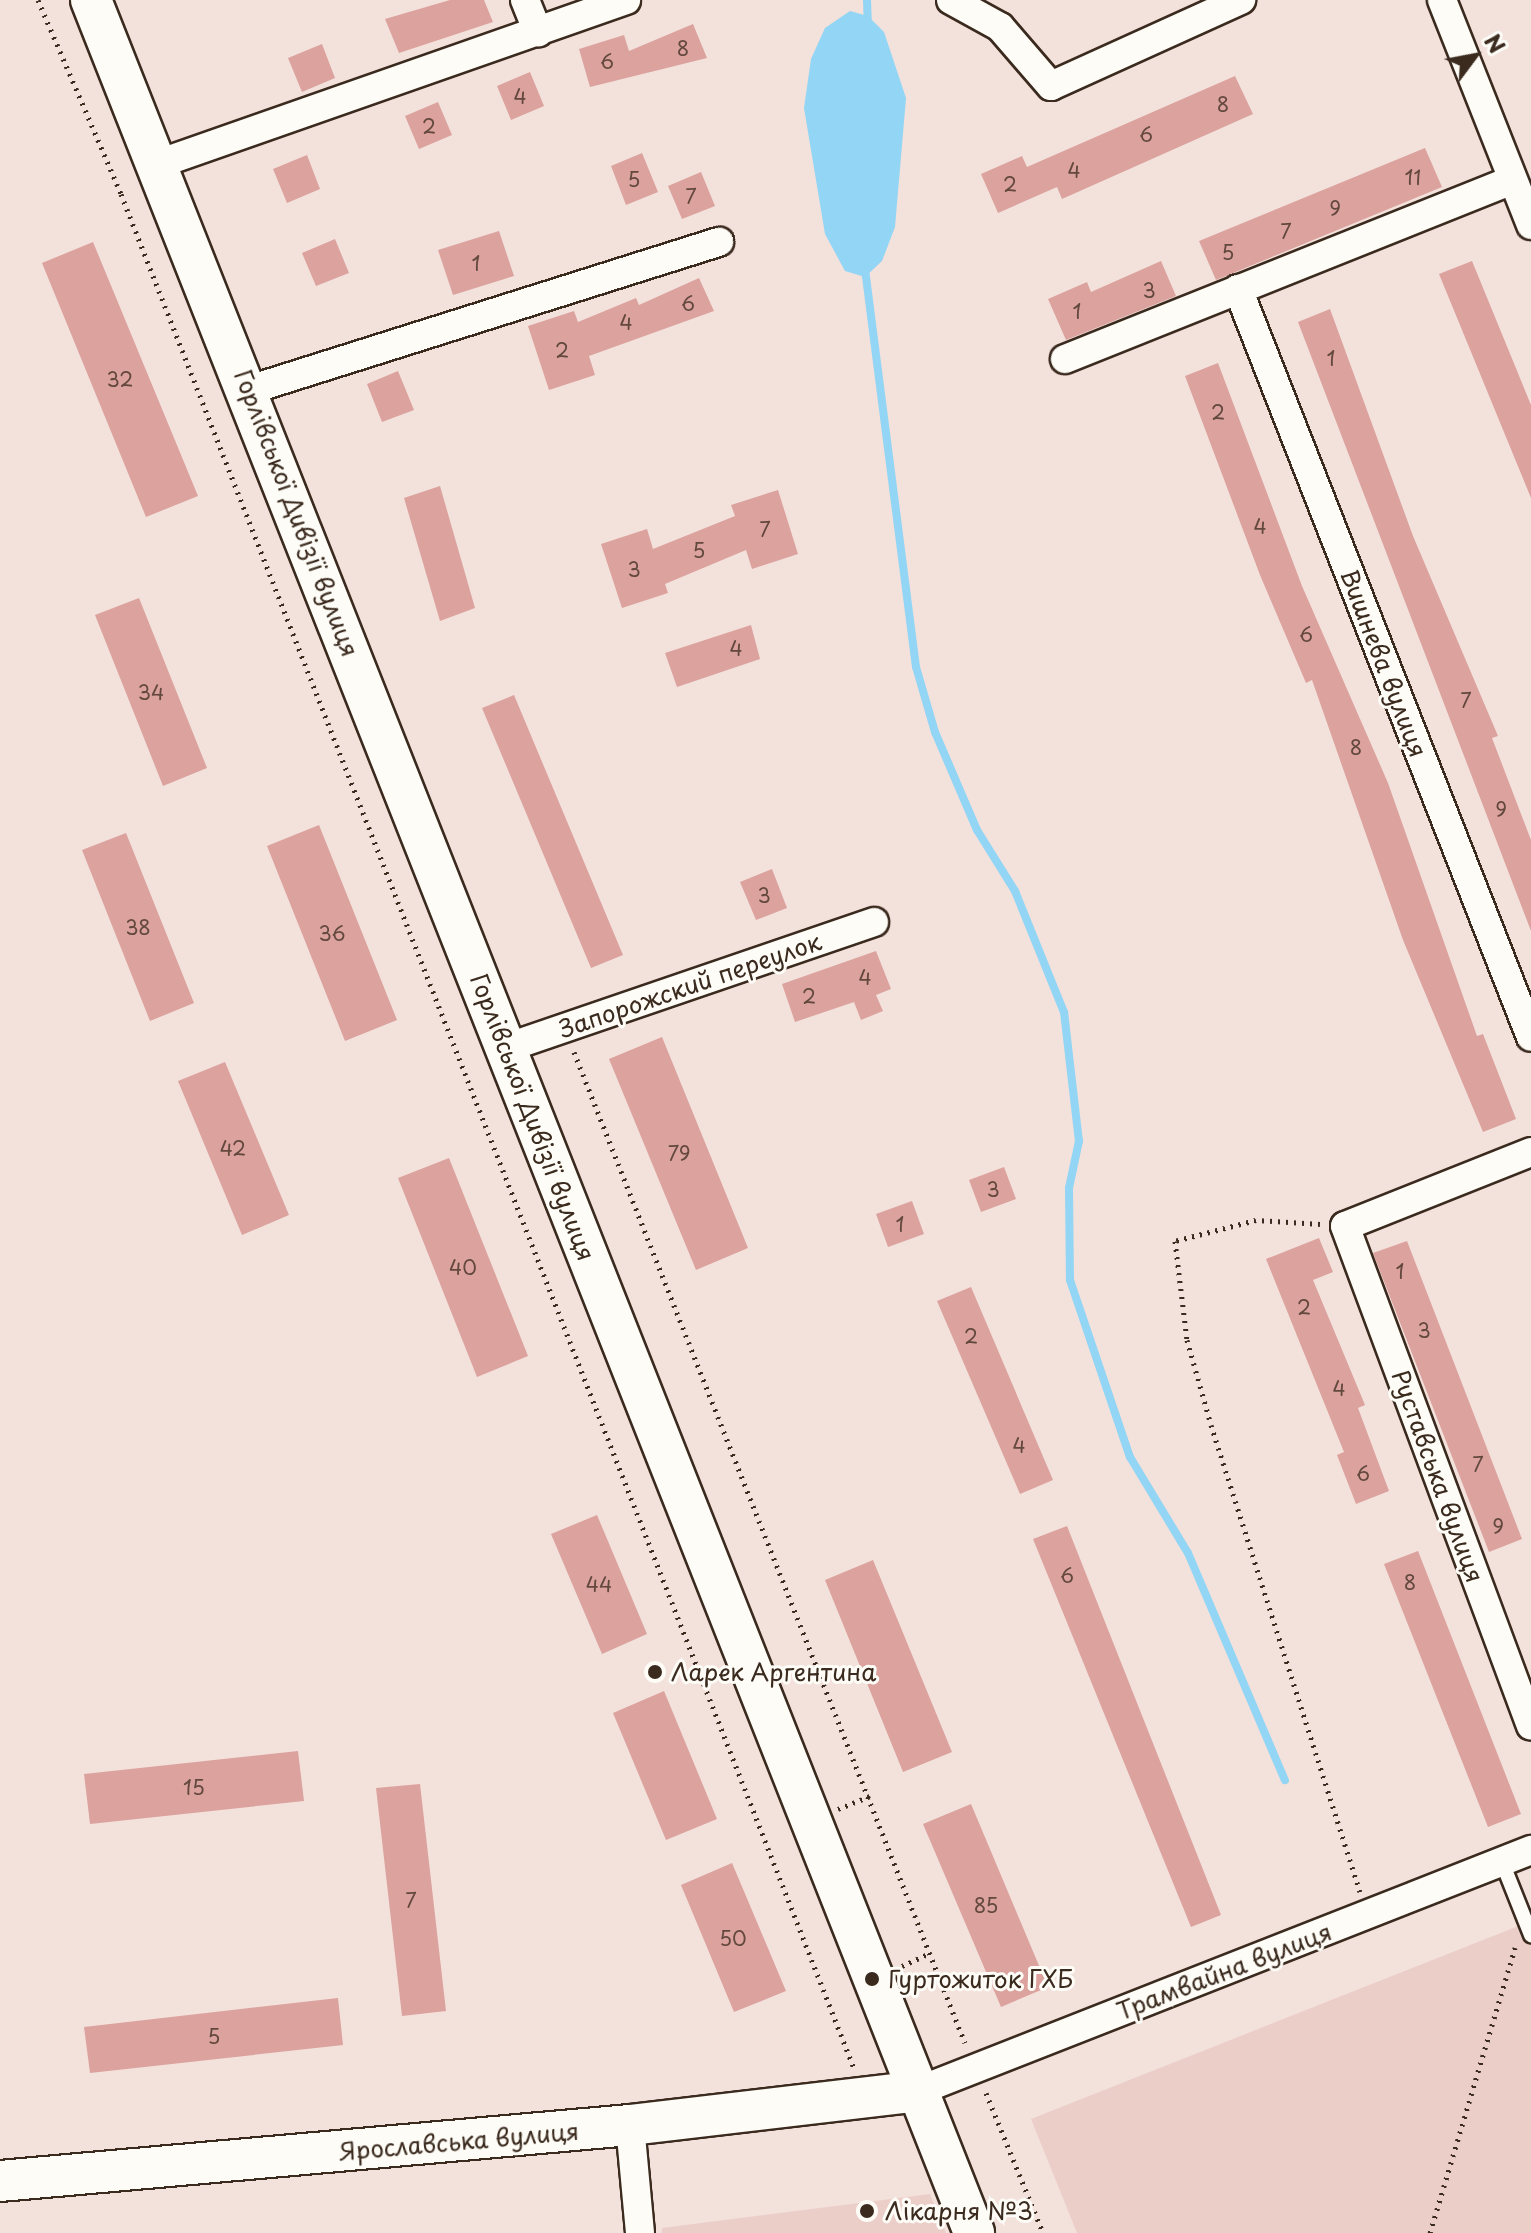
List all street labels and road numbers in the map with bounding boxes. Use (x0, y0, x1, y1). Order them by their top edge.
street label: Горлівської Дивізії вулиця (229, 365, 365, 661)
street label: Вишнева вулиця (1335, 564, 1433, 762)
street label: Запорожский переулок (555, 927, 825, 1043)
street label: Горлівської Дивізії вулиця (465, 969, 601, 1265)
street label: Руставська вулиця (1386, 1365, 1490, 1587)
street label: Трамвайна вулиця (1112, 1917, 1336, 2025)
street label: Ярославська вулиця (337, 2116, 581, 2166)

